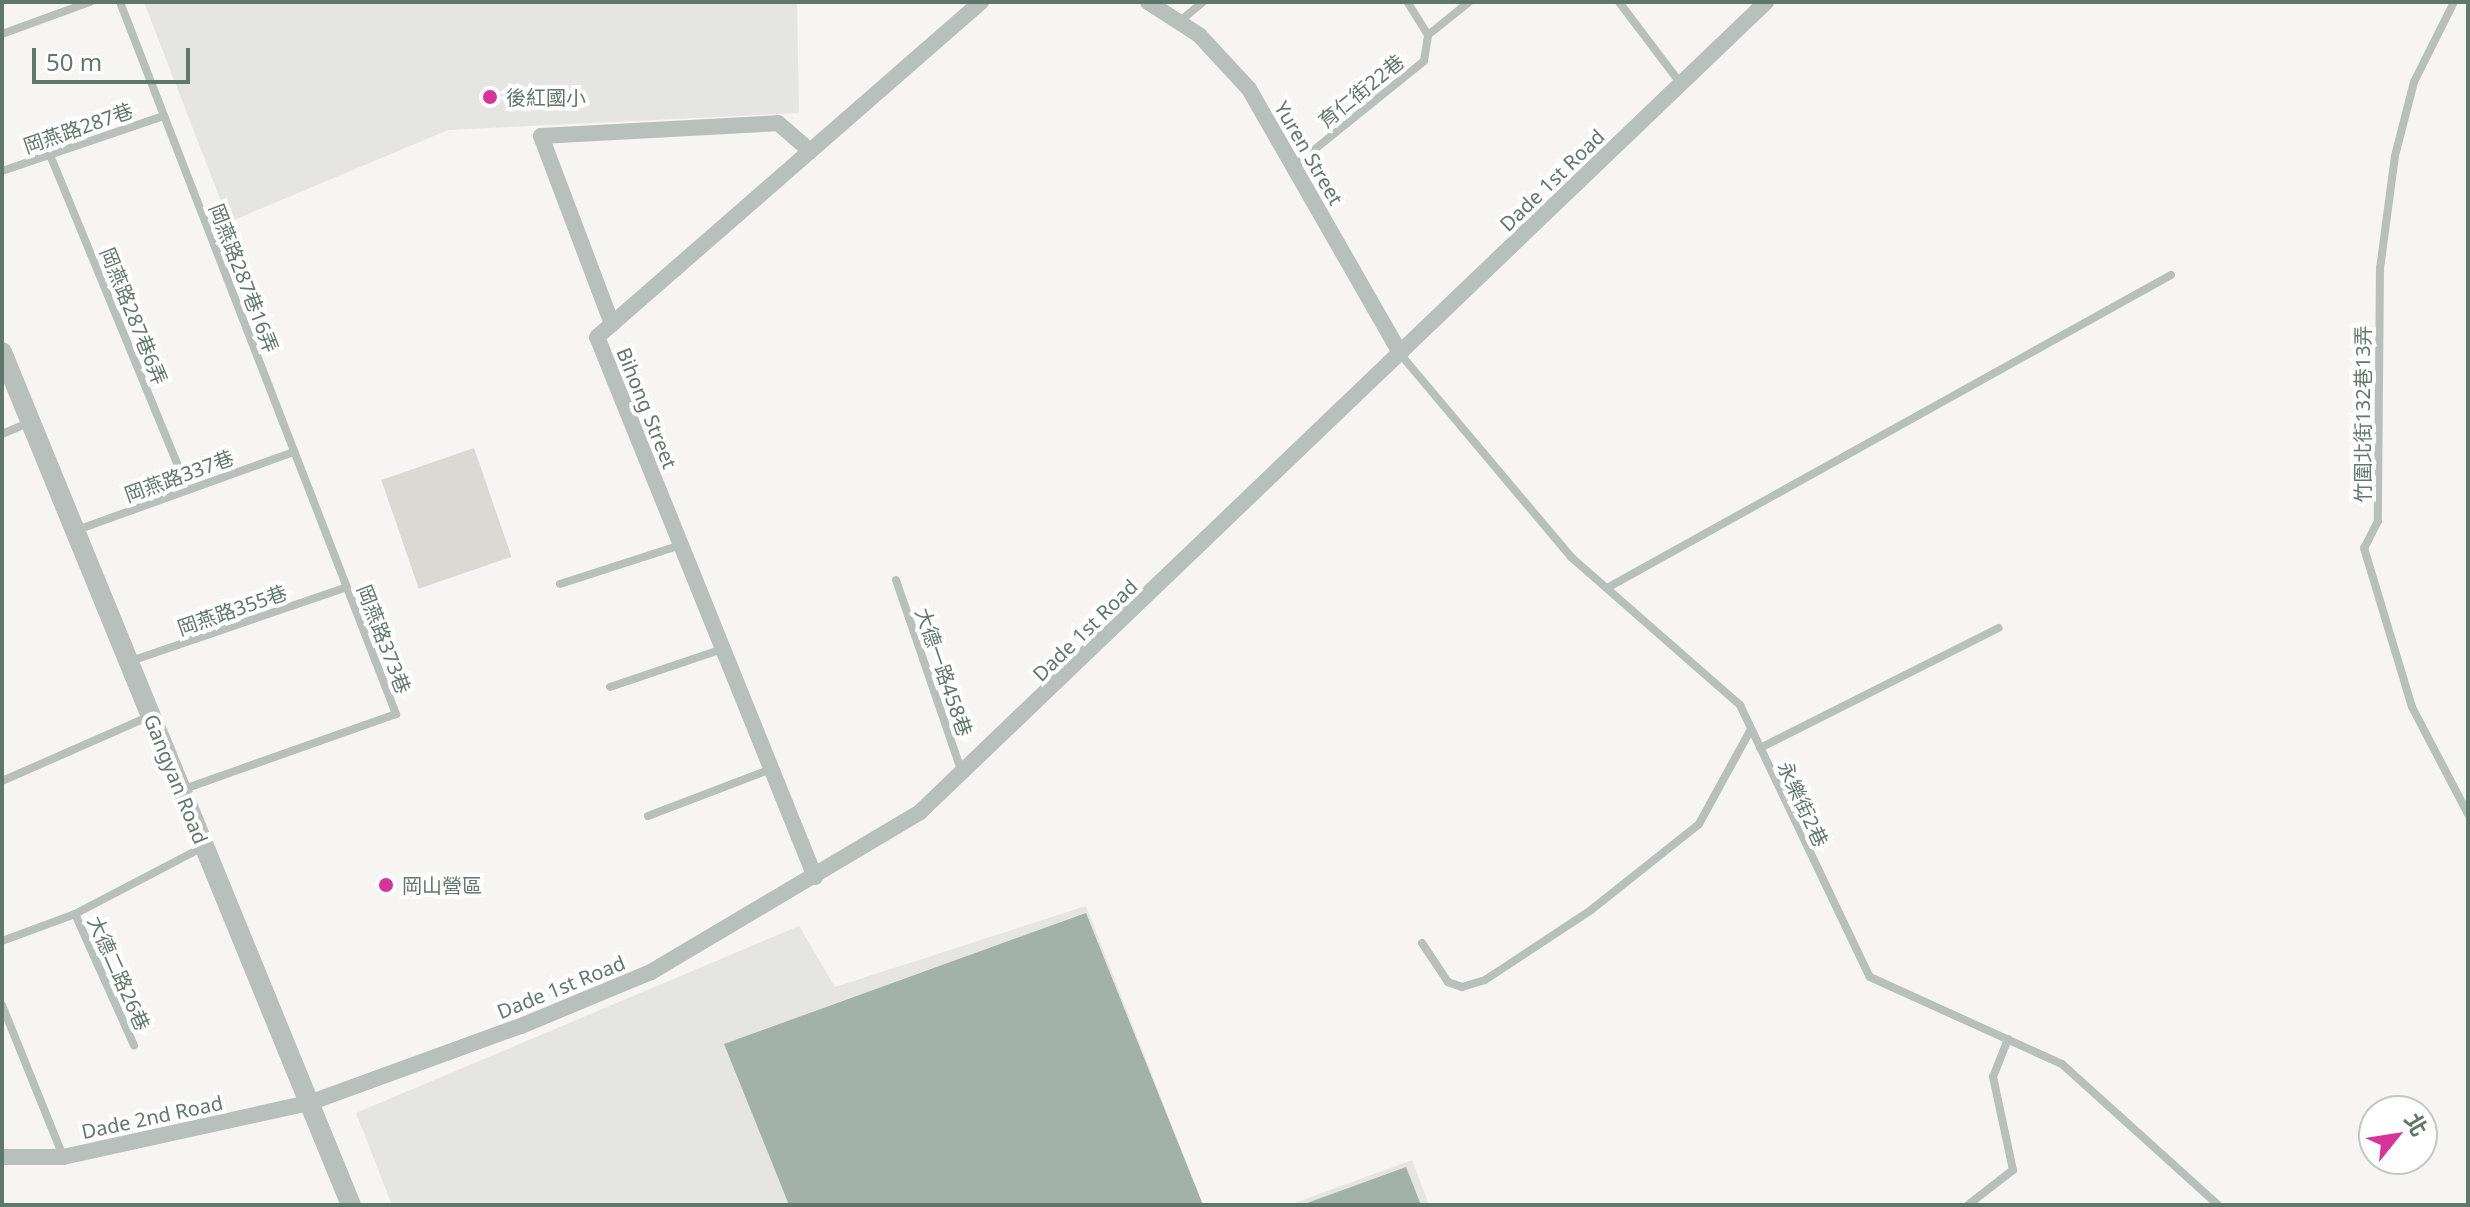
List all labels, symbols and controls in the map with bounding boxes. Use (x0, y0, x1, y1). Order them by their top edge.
scale bar (36, 32, 194, 82)
text: 50 m (46, 45, 102, 78)
street label: 育仁街22巷 (1313, 49, 1409, 133)
place label: 後紅國小 (506, 85, 586, 109)
marker: 後紅國小 (481, 88, 499, 106)
street label: Yuren Street (1270, 97, 1348, 209)
street label: 岡燕路287巷 (20, 98, 136, 158)
street label: Dade 1st Road (1495, 124, 1609, 236)
street label: 岡燕路287巷16弄 (205, 200, 283, 356)
street label: 岡燕路287巷6弄 (96, 244, 172, 388)
street label: 竹圍北街132巷13弄 (2350, 325, 2374, 503)
street label: Bihong Street (612, 344, 682, 472)
street label: 岡燕路337巷 (121, 445, 237, 507)
street label: Dade 1st Road (1028, 574, 1142, 686)
street label: 岡燕路355巷 (174, 580, 290, 640)
street label: 岡燕路373巷 (352, 581, 416, 697)
street label: 大德一路458巷 (911, 605, 977, 739)
street label: Gangyan Road (139, 711, 213, 847)
street label: 永樂街2巷 (1773, 757, 1833, 851)
place label: 岡山營區 (402, 873, 482, 897)
marker: 岡山營區 (377, 876, 395, 894)
street label: 大德二路26巷 (83, 912, 155, 1034)
street label: Dade 1st Road (493, 950, 629, 1024)
street label: Dade 2nd Road (79, 1090, 225, 1144)
north arrow (2358, 1095, 2438, 1175)
text: 北 (2399, 1107, 2436, 1141)

